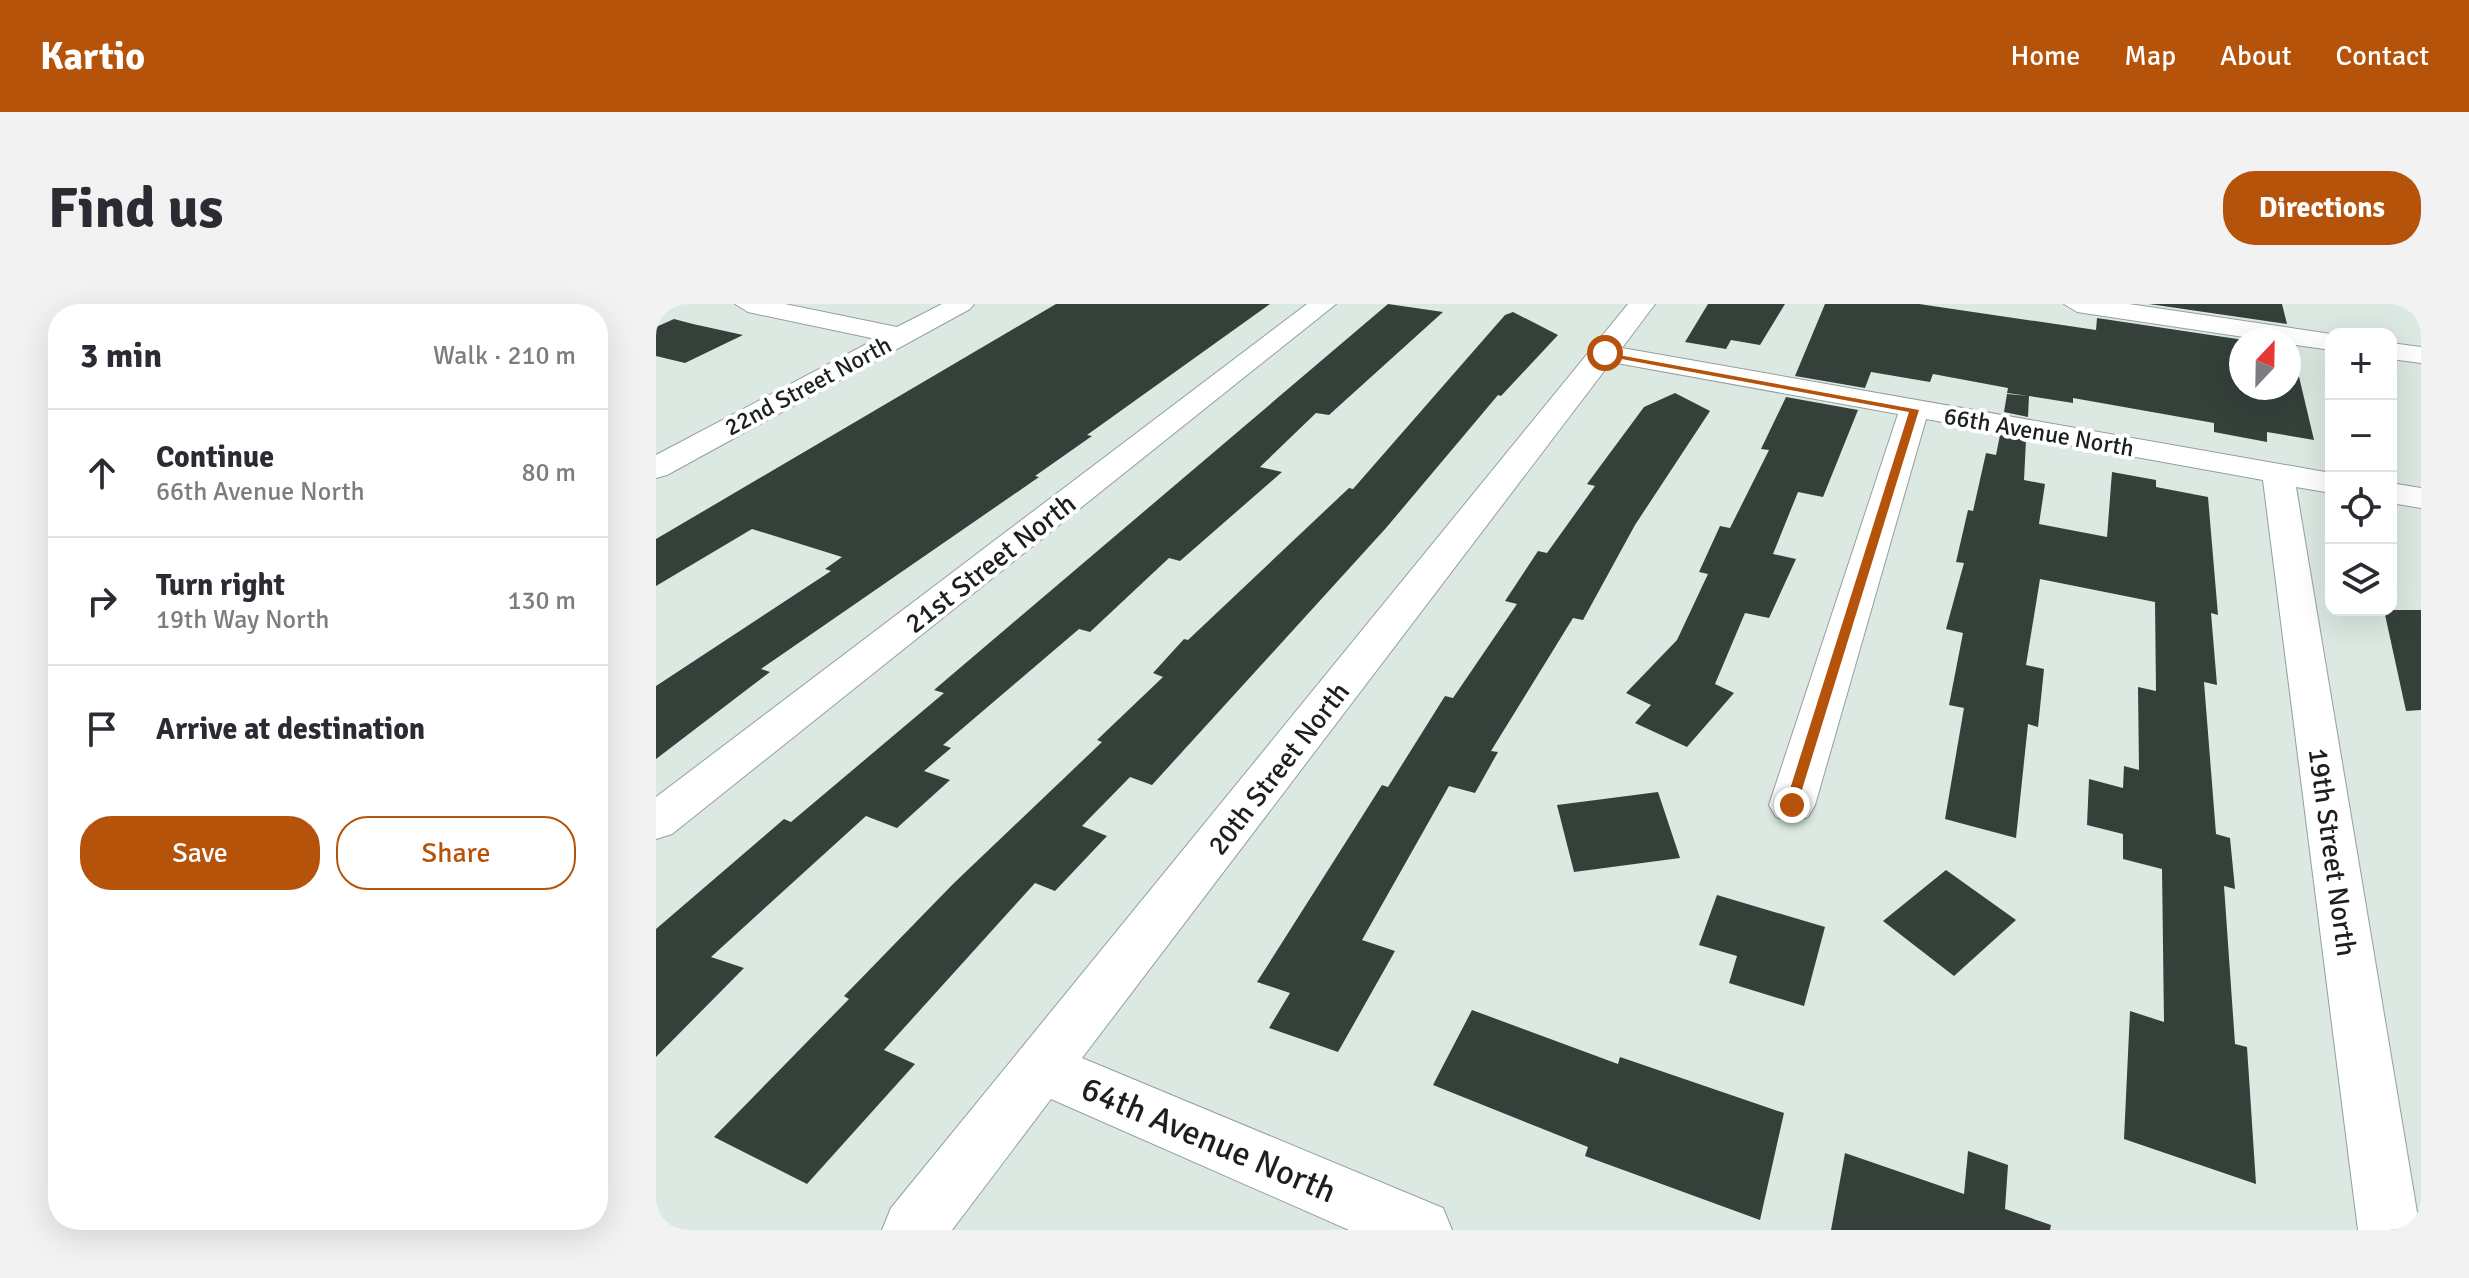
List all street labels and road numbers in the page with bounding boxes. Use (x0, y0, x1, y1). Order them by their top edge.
street label: 22nd Street North (720, 329, 896, 443)
street label: 66th Avenue North (1942, 401, 2136, 463)
street label: 21st Street North (899, 487, 1083, 641)
street label: 20th Street North (1201, 675, 1357, 862)
street label: 19th Street North (2301, 746, 2363, 959)
street label: 64th Avenue North (1075, 1067, 1342, 1213)

